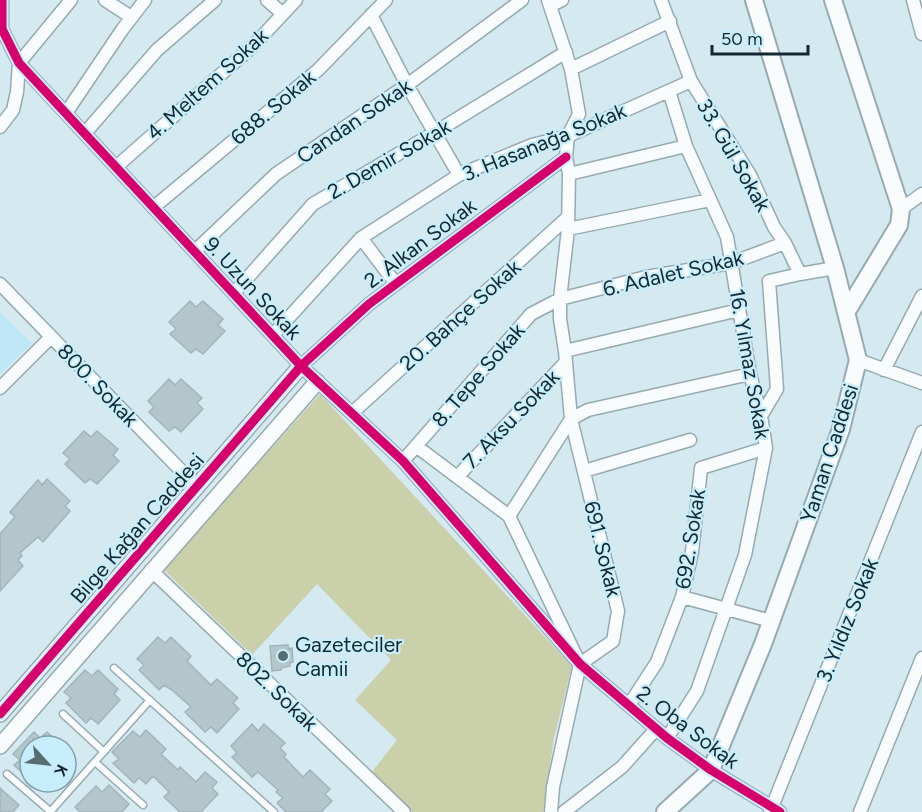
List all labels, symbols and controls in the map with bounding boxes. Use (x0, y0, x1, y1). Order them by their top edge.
scale bar (712, 18, 808, 56)
street label: 4. Meltem Sokak (141, 22, 273, 145)
text: 50 m (721, 28, 763, 50)
street label: 688. Sokak (225, 64, 321, 150)
street label: Candan Sokak (292, 73, 417, 169)
street label: 33. Gül Sokak (692, 94, 777, 216)
street label: 3. Hasanağa Sokak (458, 97, 630, 186)
street label: 2. Demir Sokak (323, 113, 456, 204)
street label: 2. Alkan Sokak (359, 192, 482, 293)
street label: 9. Uzun Sokak (199, 232, 307, 345)
street label: 6. Adalet Sokak (600, 244, 747, 301)
street label: 20. Bahçe Sokak (394, 254, 526, 376)
street label: 16. Yılmaz Sokak (724, 287, 776, 442)
street label: 8. Tepe Sokak (426, 317, 530, 432)
street label: 800. Sokak (52, 338, 144, 432)
street label: 7. Aksu Sokak (458, 364, 565, 474)
street label: Yaman Caddesi (795, 381, 863, 525)
street label: Bilge Kağan Caddesi (65, 448, 209, 608)
street label: 692. Sokak (670, 486, 710, 591)
street label: 691. Sokak (579, 498, 627, 600)
street label: 3. Yıldız Sokak (811, 553, 884, 686)
place label: Gazeteciler Camii (295, 632, 402, 681)
street label: 802. Sokak (231, 646, 324, 737)
marker: Gazeteciler Camii (276, 649, 290, 663)
street label: 2. Oba Sokak (632, 680, 745, 774)
north arrow (18, 734, 78, 794)
text: K (50, 762, 72, 780)

